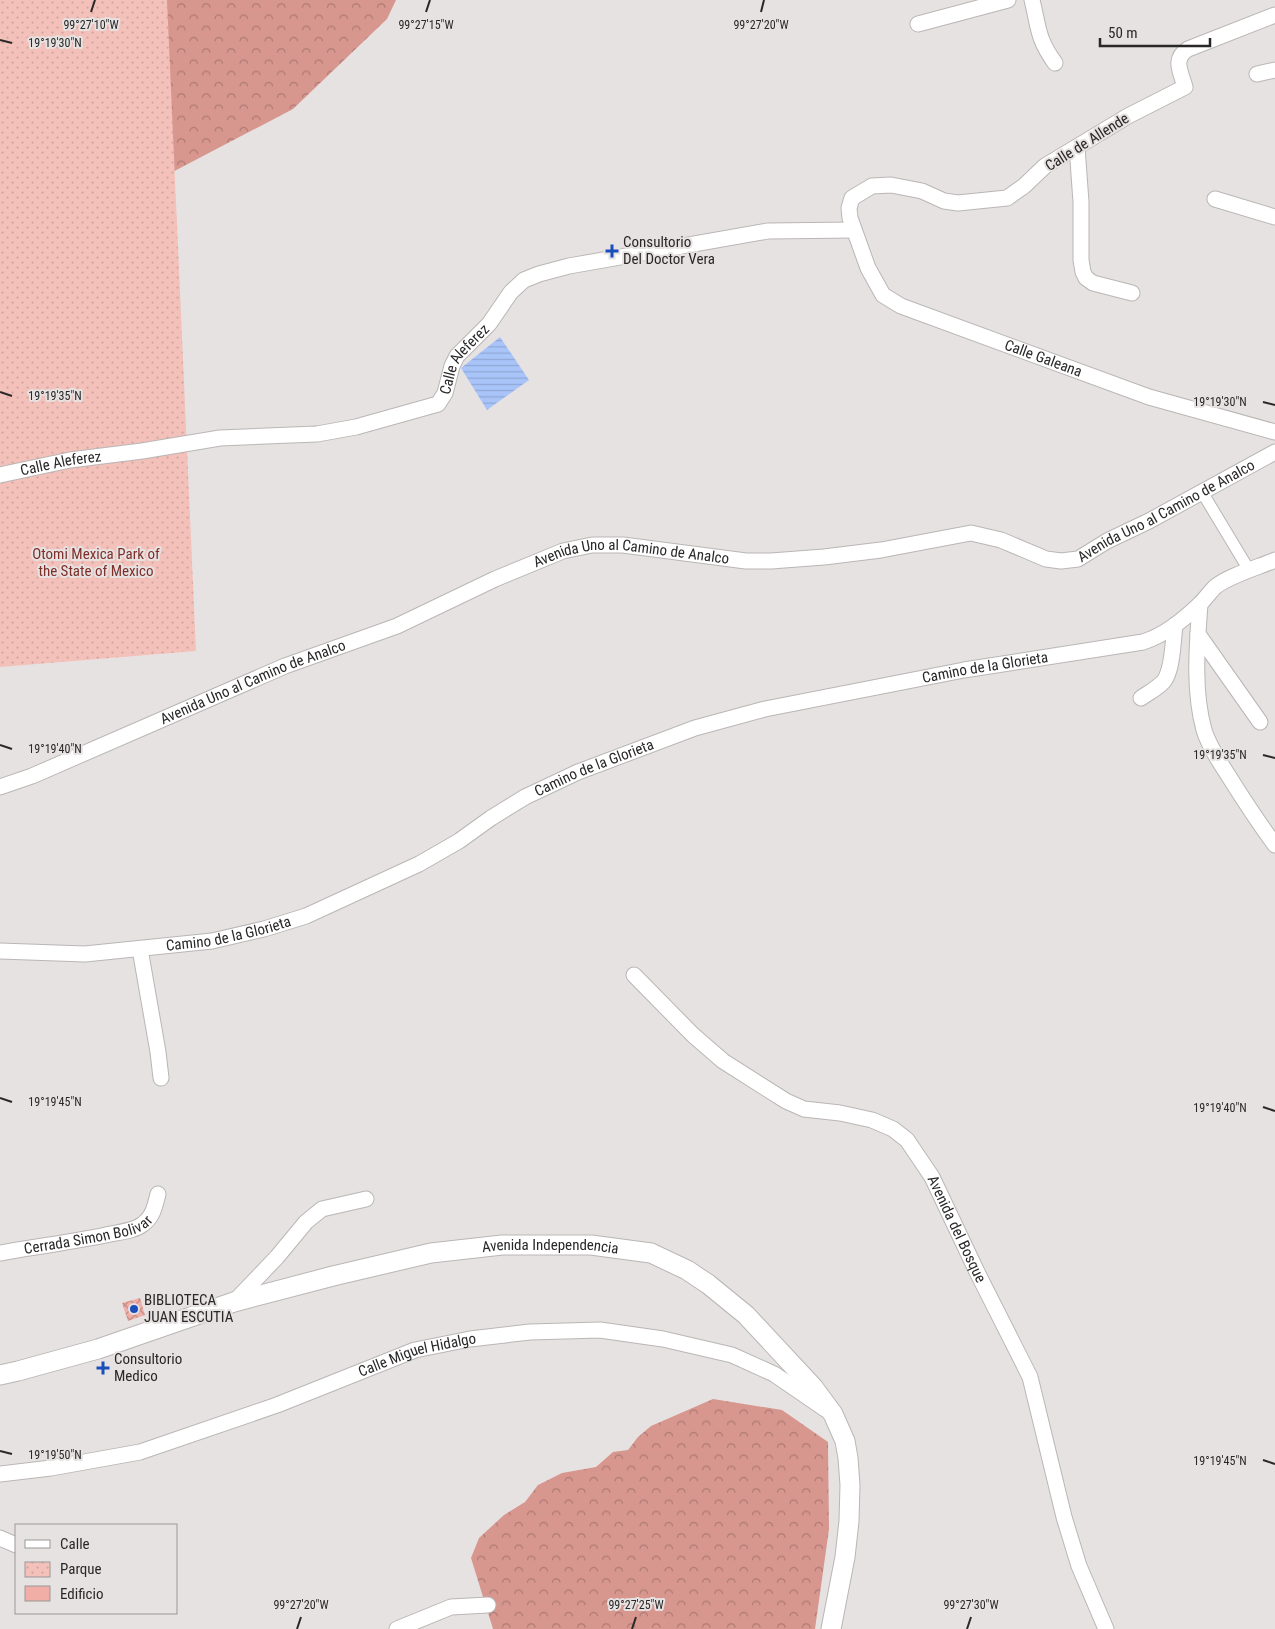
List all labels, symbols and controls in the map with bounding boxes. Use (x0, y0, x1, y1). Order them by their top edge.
scale bar (1100, 15, 1210, 47)
text: 99°27'10"W (63, 18, 119, 32)
text: 99°27'15"W (398, 18, 454, 32)
text: 99°27'20"W (733, 18, 789, 32)
text: 50 m (1108, 24, 1138, 42)
text: 19°19'30"N (28, 36, 82, 50)
street label: Calle de Allende (1042, 109, 1132, 175)
place label: Consultorio Del Doctor Vera (623, 233, 715, 268)
marker: Consultorio Del Doctor Vera (605, 244, 619, 258)
street label: Calle Aleferez (436, 320, 493, 396)
street label: Calle Galeana (1002, 336, 1085, 381)
text: 19°19'35"N (28, 389, 82, 403)
text: 19°19'30"N (1193, 395, 1247, 409)
street label: Calle Aleferez (19, 447, 102, 479)
street label: Avenida Uno al Camino de Analco (1074, 456, 1258, 566)
street label: Avenida Uno al Camino de Analco (531, 536, 730, 571)
park label: Otomi Mexica Park of the State of Mexico (32, 545, 160, 580)
street label: Avenida Uno al Camino de Analco (157, 636, 348, 728)
street label: Camino de la Glorieta (921, 648, 1049, 687)
street label: Camino de la Glorieta (531, 735, 656, 800)
text: 19°19'40"N (28, 742, 82, 756)
text: 19°19'35"N (1193, 748, 1247, 762)
street label: Camino de la Glorieta (165, 912, 293, 955)
text: 19°19'45"N (28, 1095, 82, 1109)
text: 19°19'40"N (1193, 1101, 1247, 1115)
street label: Avenida del Bosque (924, 1173, 990, 1285)
street label: Cerrada Simon Bolivar (23, 1211, 157, 1258)
street label: Avenida Independencia (481, 1236, 620, 1258)
place label: BIBLIOTECA JUAN ESCUTIA (144, 1291, 234, 1326)
marker: BIBLIOTECA JUAN ESCUTIA (128, 1303, 140, 1315)
street label: Calle Miguel Hidalgo (356, 1329, 477, 1381)
place label: Consultorio Medico (114, 1350, 182, 1385)
marker: Consultorio Medico (96, 1361, 110, 1375)
text: 19°19'50"N (28, 1448, 82, 1462)
text: 19°19'45"N (1193, 1454, 1247, 1468)
legend (15, 1524, 178, 1614)
text: Calle (60, 1535, 90, 1553)
text: Parque (60, 1560, 102, 1578)
text: Edificio (60, 1585, 103, 1603)
text: 99°27'20"W (273, 1598, 329, 1612)
text: 99°27'25"W (608, 1598, 664, 1612)
text: 99°27'30"W (943, 1598, 999, 1612)

